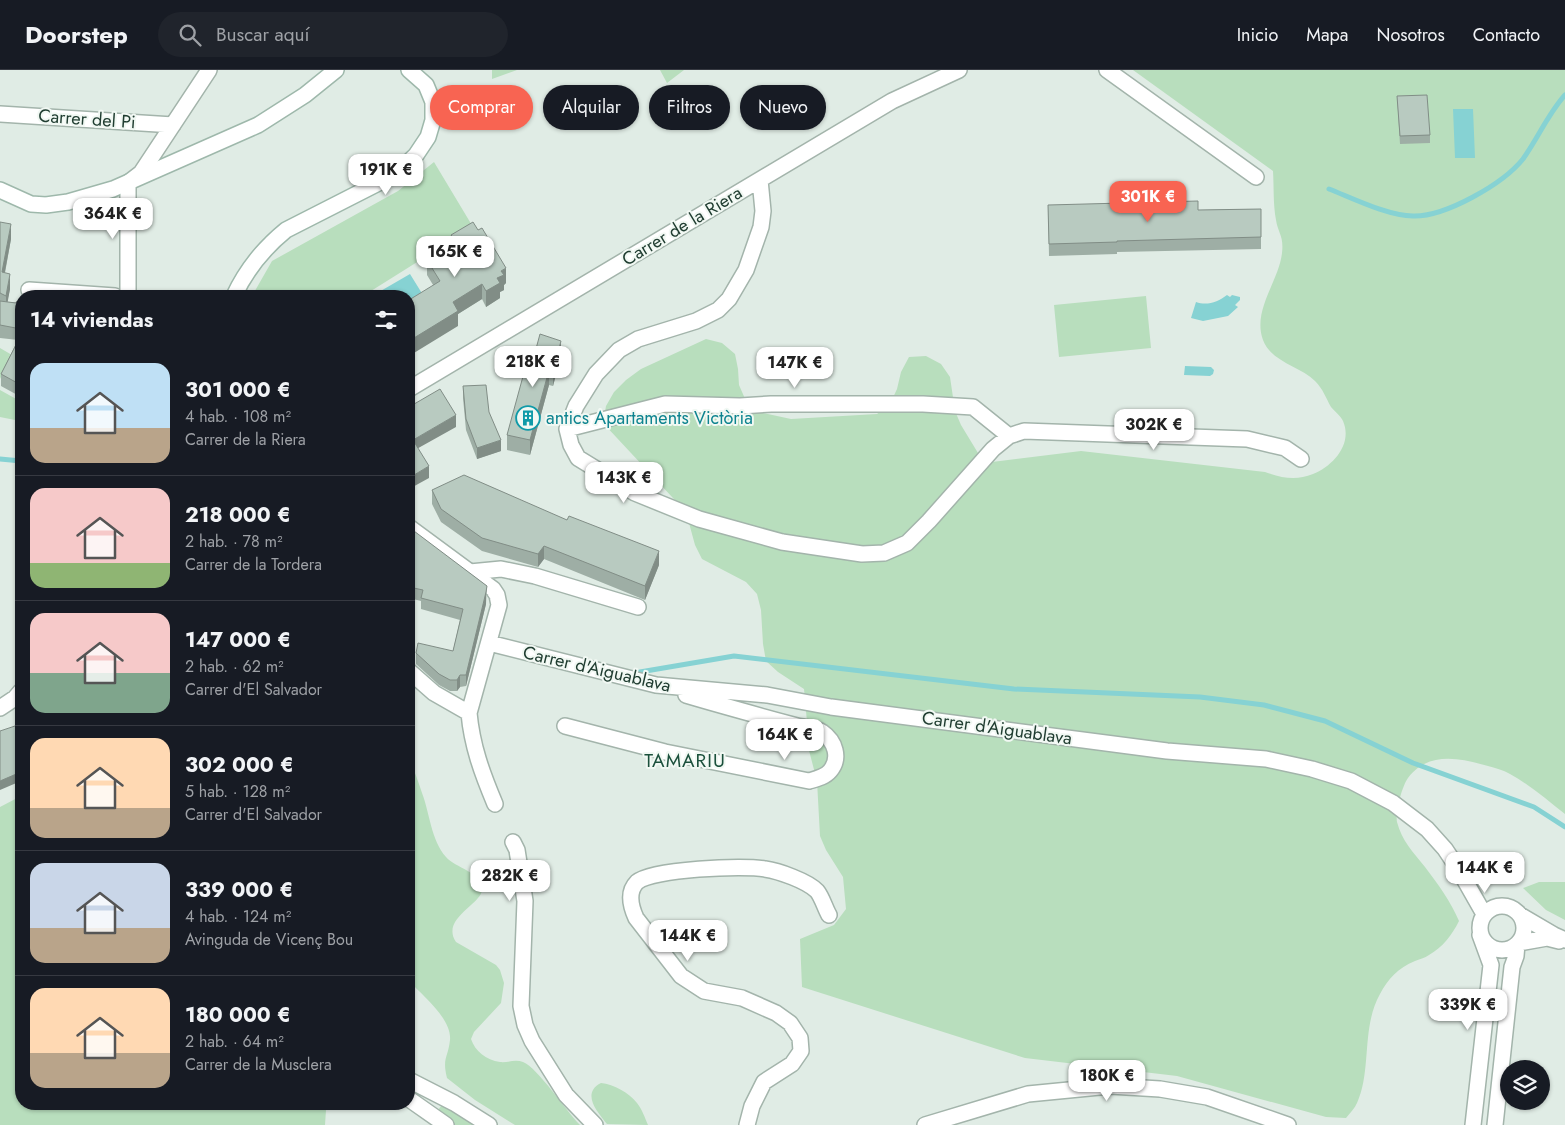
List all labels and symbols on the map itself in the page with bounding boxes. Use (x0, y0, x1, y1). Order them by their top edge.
street label: Carrer del Pi (37, 103, 137, 135)
pin: 191K € (345, 154, 427, 196)
street label: Carrer de la Riera (617, 180, 747, 272)
pin: 301K € (1107, 180, 1189, 223)
pin: 364K € (72, 198, 154, 240)
pin: 165K € (414, 236, 496, 278)
pin: 218K € (492, 346, 574, 388)
pin: 147K € (754, 346, 836, 389)
building icon: antics Apartaments Victòria (515, 405, 541, 431)
place label: antics Apartaments Victòria (546, 405, 753, 431)
pin: 302K € (1113, 408, 1195, 451)
pin: 143K € (583, 462, 665, 504)
street label: Carrer d'Aiguablava (520, 639, 674, 699)
street label: Carrer d'Aiguablava (920, 705, 1074, 751)
pin: 164K € (744, 718, 826, 761)
district label: TAMARIU (644, 747, 726, 774)
pin: 144K € (1444, 852, 1526, 894)
pin: 282K € (469, 860, 551, 902)
pin: 144K € (647, 920, 729, 962)
pin: 339K € (1427, 988, 1509, 1031)
pin: 180K € (1066, 1060, 1148, 1102)

